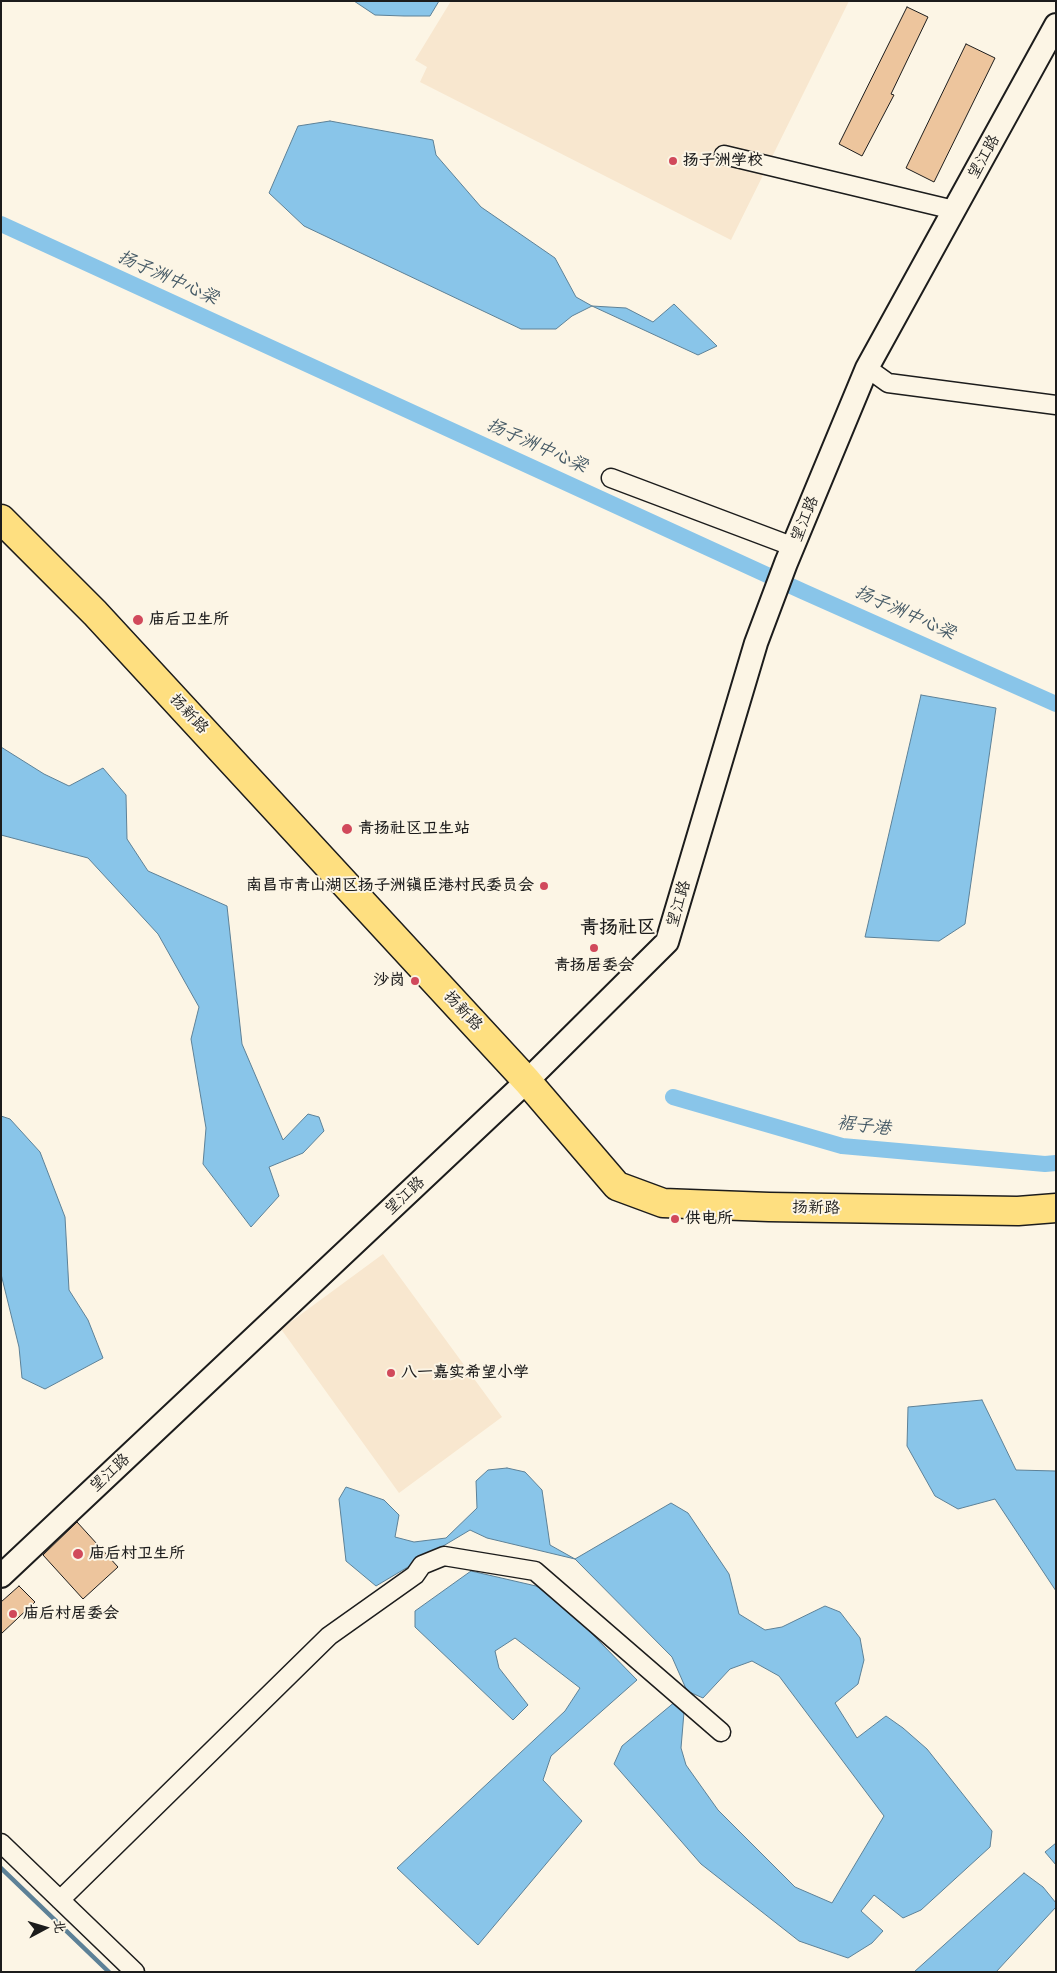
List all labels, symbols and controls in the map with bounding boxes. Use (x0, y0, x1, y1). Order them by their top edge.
street label: 望江路 (964, 131, 1004, 183)
place label: 扬子洲学校 (683, 151, 763, 171)
marker: 扬子洲学校 (667, 155, 679, 167)
water label: 扬子洲中心梁 (114, 246, 222, 310)
water label: 扬子洲中心梁 (483, 414, 591, 478)
street label: 望江路 (787, 493, 823, 545)
water label: 扬子洲中心梁 (851, 581, 959, 645)
place label: 庙后卫生所 (149, 610, 229, 630)
marker: 庙后卫生所 (131, 613, 145, 627)
street label: 扬新路 (166, 690, 212, 738)
place label: 青扬社区卫生站 (358, 819, 470, 839)
marker: 青扬社区卫生站 (340, 822, 354, 836)
place label: 南昌市青山湖区扬子洲镇臣港村民委员会 (246, 876, 534, 896)
street label: 望江路 (663, 878, 695, 930)
marker: 南昌市青山湖区扬子洲镇臣港村民委员会 (538, 880, 550, 892)
district label: 青扬社区 (580, 917, 656, 939)
marker: 青扬居委会 (588, 942, 600, 954)
place label: 青扬居委会 (554, 956, 634, 976)
place label: 沙岗 (373, 971, 405, 991)
marker: 沙岗 (409, 975, 421, 987)
street label: 扬新路 (440, 987, 486, 1035)
water label: 裾子港 (836, 1112, 892, 1140)
street label: 望江路 (381, 1173, 429, 1219)
street label: 扬新路 (792, 1198, 840, 1218)
place label: 供电所 (685, 1209, 733, 1229)
marker: 供电所 (669, 1213, 681, 1225)
place label: 八一嘉实希望小学 (401, 1363, 529, 1383)
marker: 八一嘉实希望小学 (385, 1367, 397, 1379)
street label: 望江路 (86, 1450, 134, 1496)
place label: 庙后村卫生所 (89, 1544, 185, 1564)
marker: 庙后村卫生所 (71, 1547, 85, 1561)
place label: 庙后村居委会 (23, 1604, 119, 1624)
marker: 庙后村居委会 (7, 1608, 19, 1620)
north arrow (20, 1903, 70, 1953)
text: 北 (49, 1918, 72, 1934)

